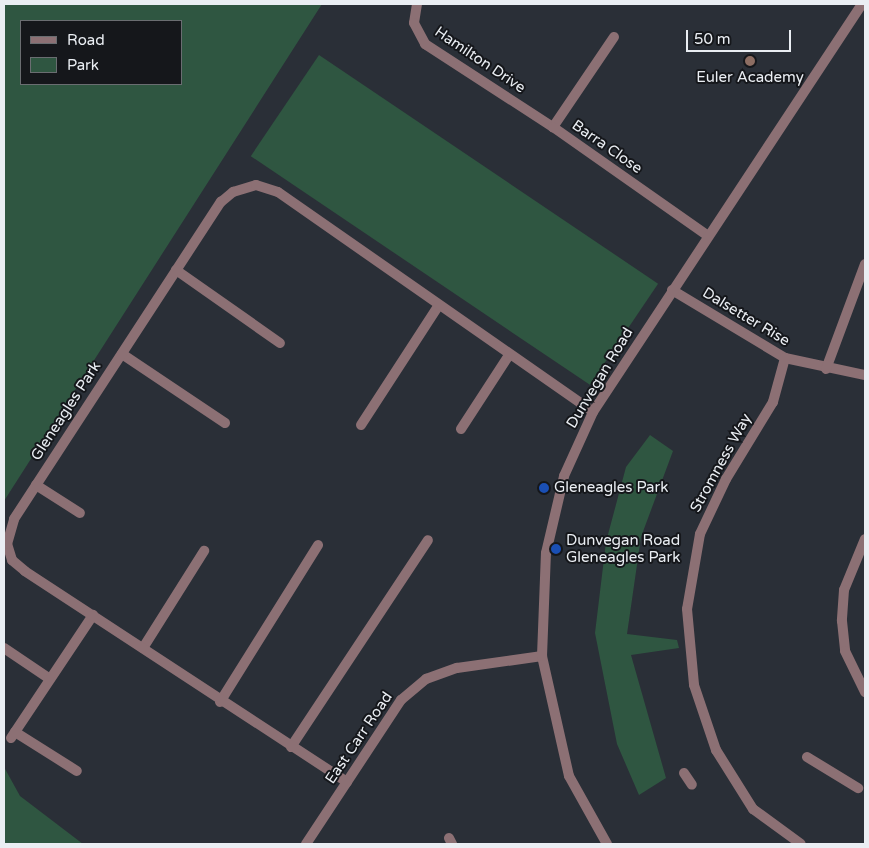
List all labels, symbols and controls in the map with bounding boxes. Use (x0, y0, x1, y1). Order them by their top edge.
legend (20, 20, 182, 85)
scale bar (689, 20, 794, 52)
street label: Hamilton Drive (431, 23, 529, 97)
text: 50 m (694, 30, 731, 48)
text: Road (67, 31, 105, 49)
marker: Euler Academy (744, 55, 756, 67)
text: Park (67, 56, 99, 74)
place label: Euler Academy (696, 69, 804, 87)
street label: Barra Close (568, 116, 646, 178)
street label: Dalsetter Rise (699, 284, 793, 350)
street label: Dunvegan Road (563, 324, 637, 432)
street label: Gleneagles Park (27, 358, 105, 464)
street label: Stromness Way (686, 411, 756, 515)
place label: Gleneagles Park (554, 479, 668, 497)
marker: Gleneagles Park (538, 482, 550, 494)
place label: Dunvegan Road Gleneagles Park (566, 531, 680, 566)
marker: Dunvegan Road Gleneagles Park (550, 543, 562, 555)
street label: East Carr Road (322, 689, 396, 787)

